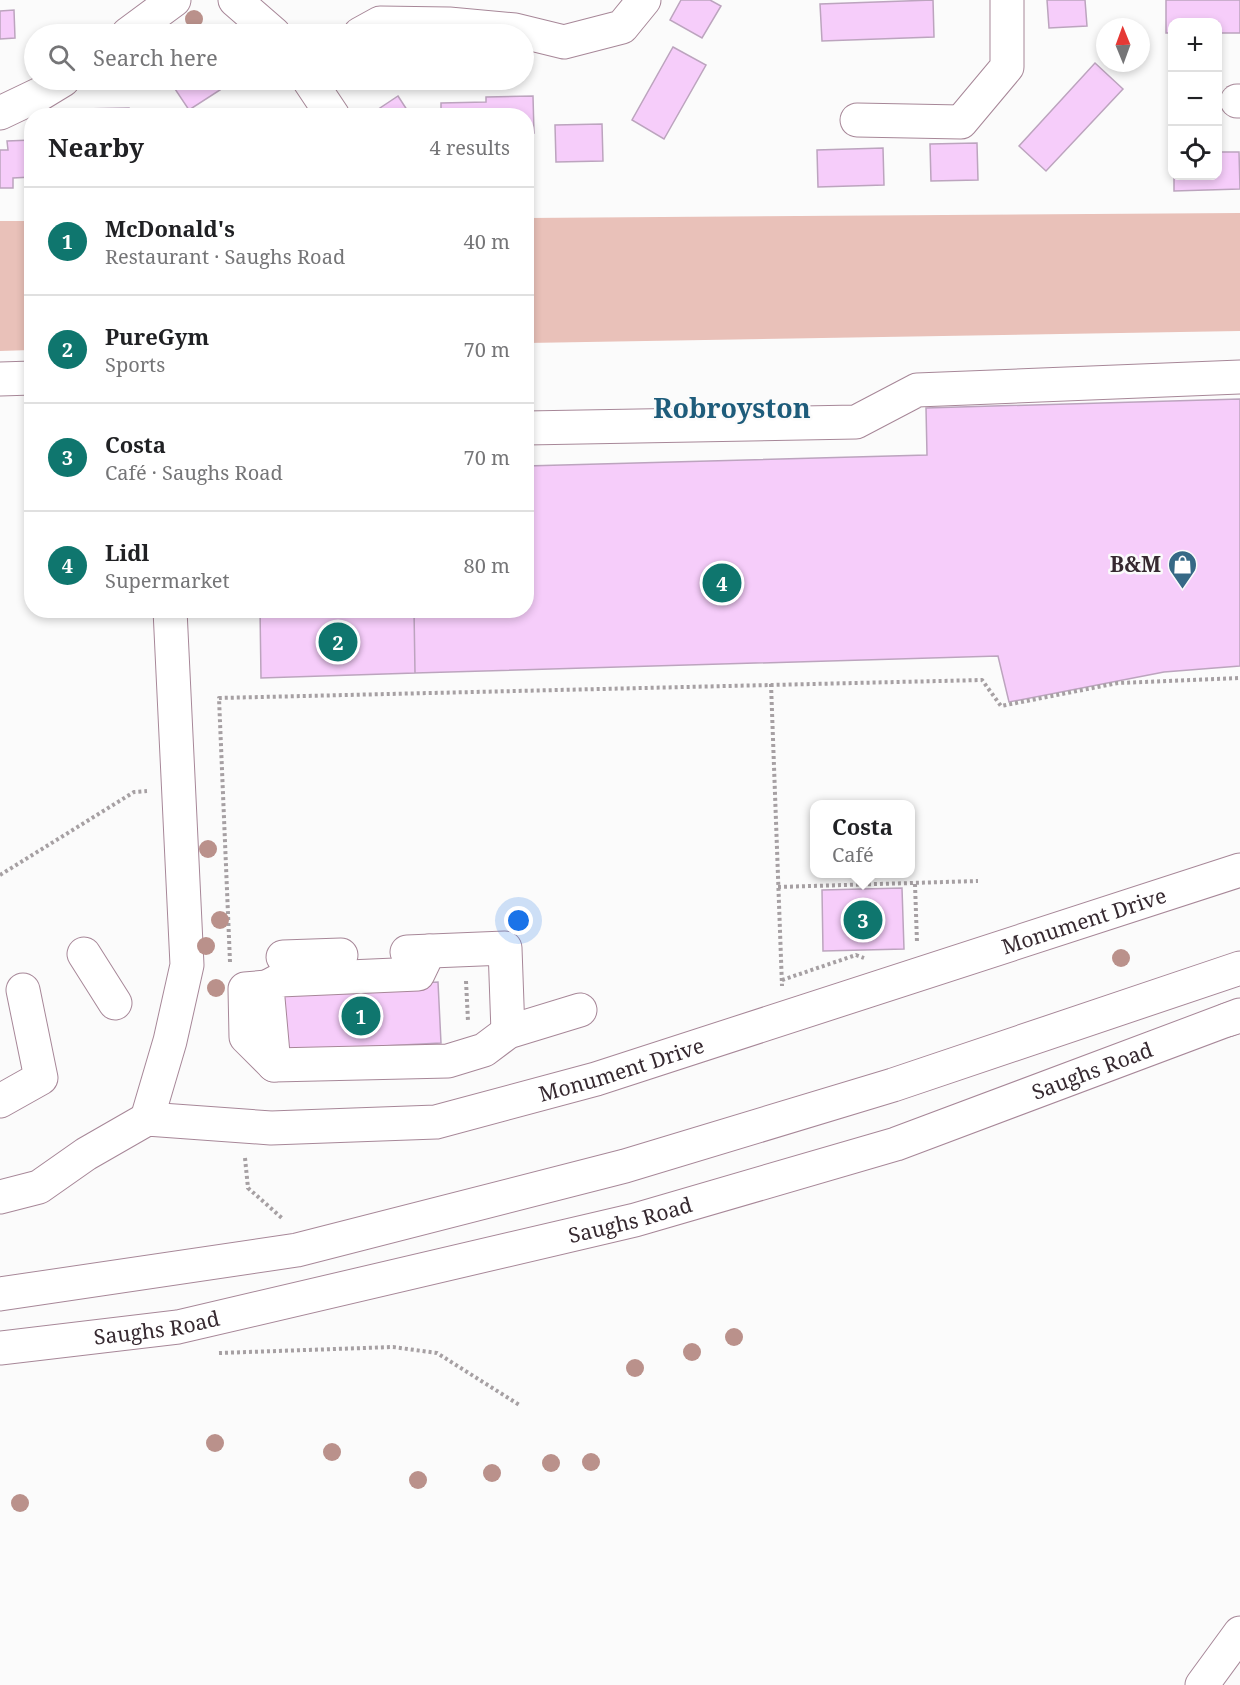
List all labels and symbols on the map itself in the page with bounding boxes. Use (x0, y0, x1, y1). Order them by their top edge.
north arrow (1096, 18, 1150, 72)
district label: Robroyston (653, 389, 811, 426)
shop icon: B&M (1166, 548, 1198, 590)
place label: B&M (1110, 550, 1161, 578)
pin: 4 (702, 560, 742, 606)
pin: 2 (318, 620, 358, 664)
street label: Monument Drive (998, 881, 1170, 960)
pin: 3 (844, 898, 882, 942)
your location (504, 906, 533, 935)
pin: 1 (342, 994, 380, 1038)
street label: Monument Drive (535, 1031, 707, 1108)
street label: Saughs Road (1028, 1035, 1157, 1106)
street label: Saughs Road (566, 1190, 695, 1249)
street label: Saughs Road (92, 1304, 222, 1351)

